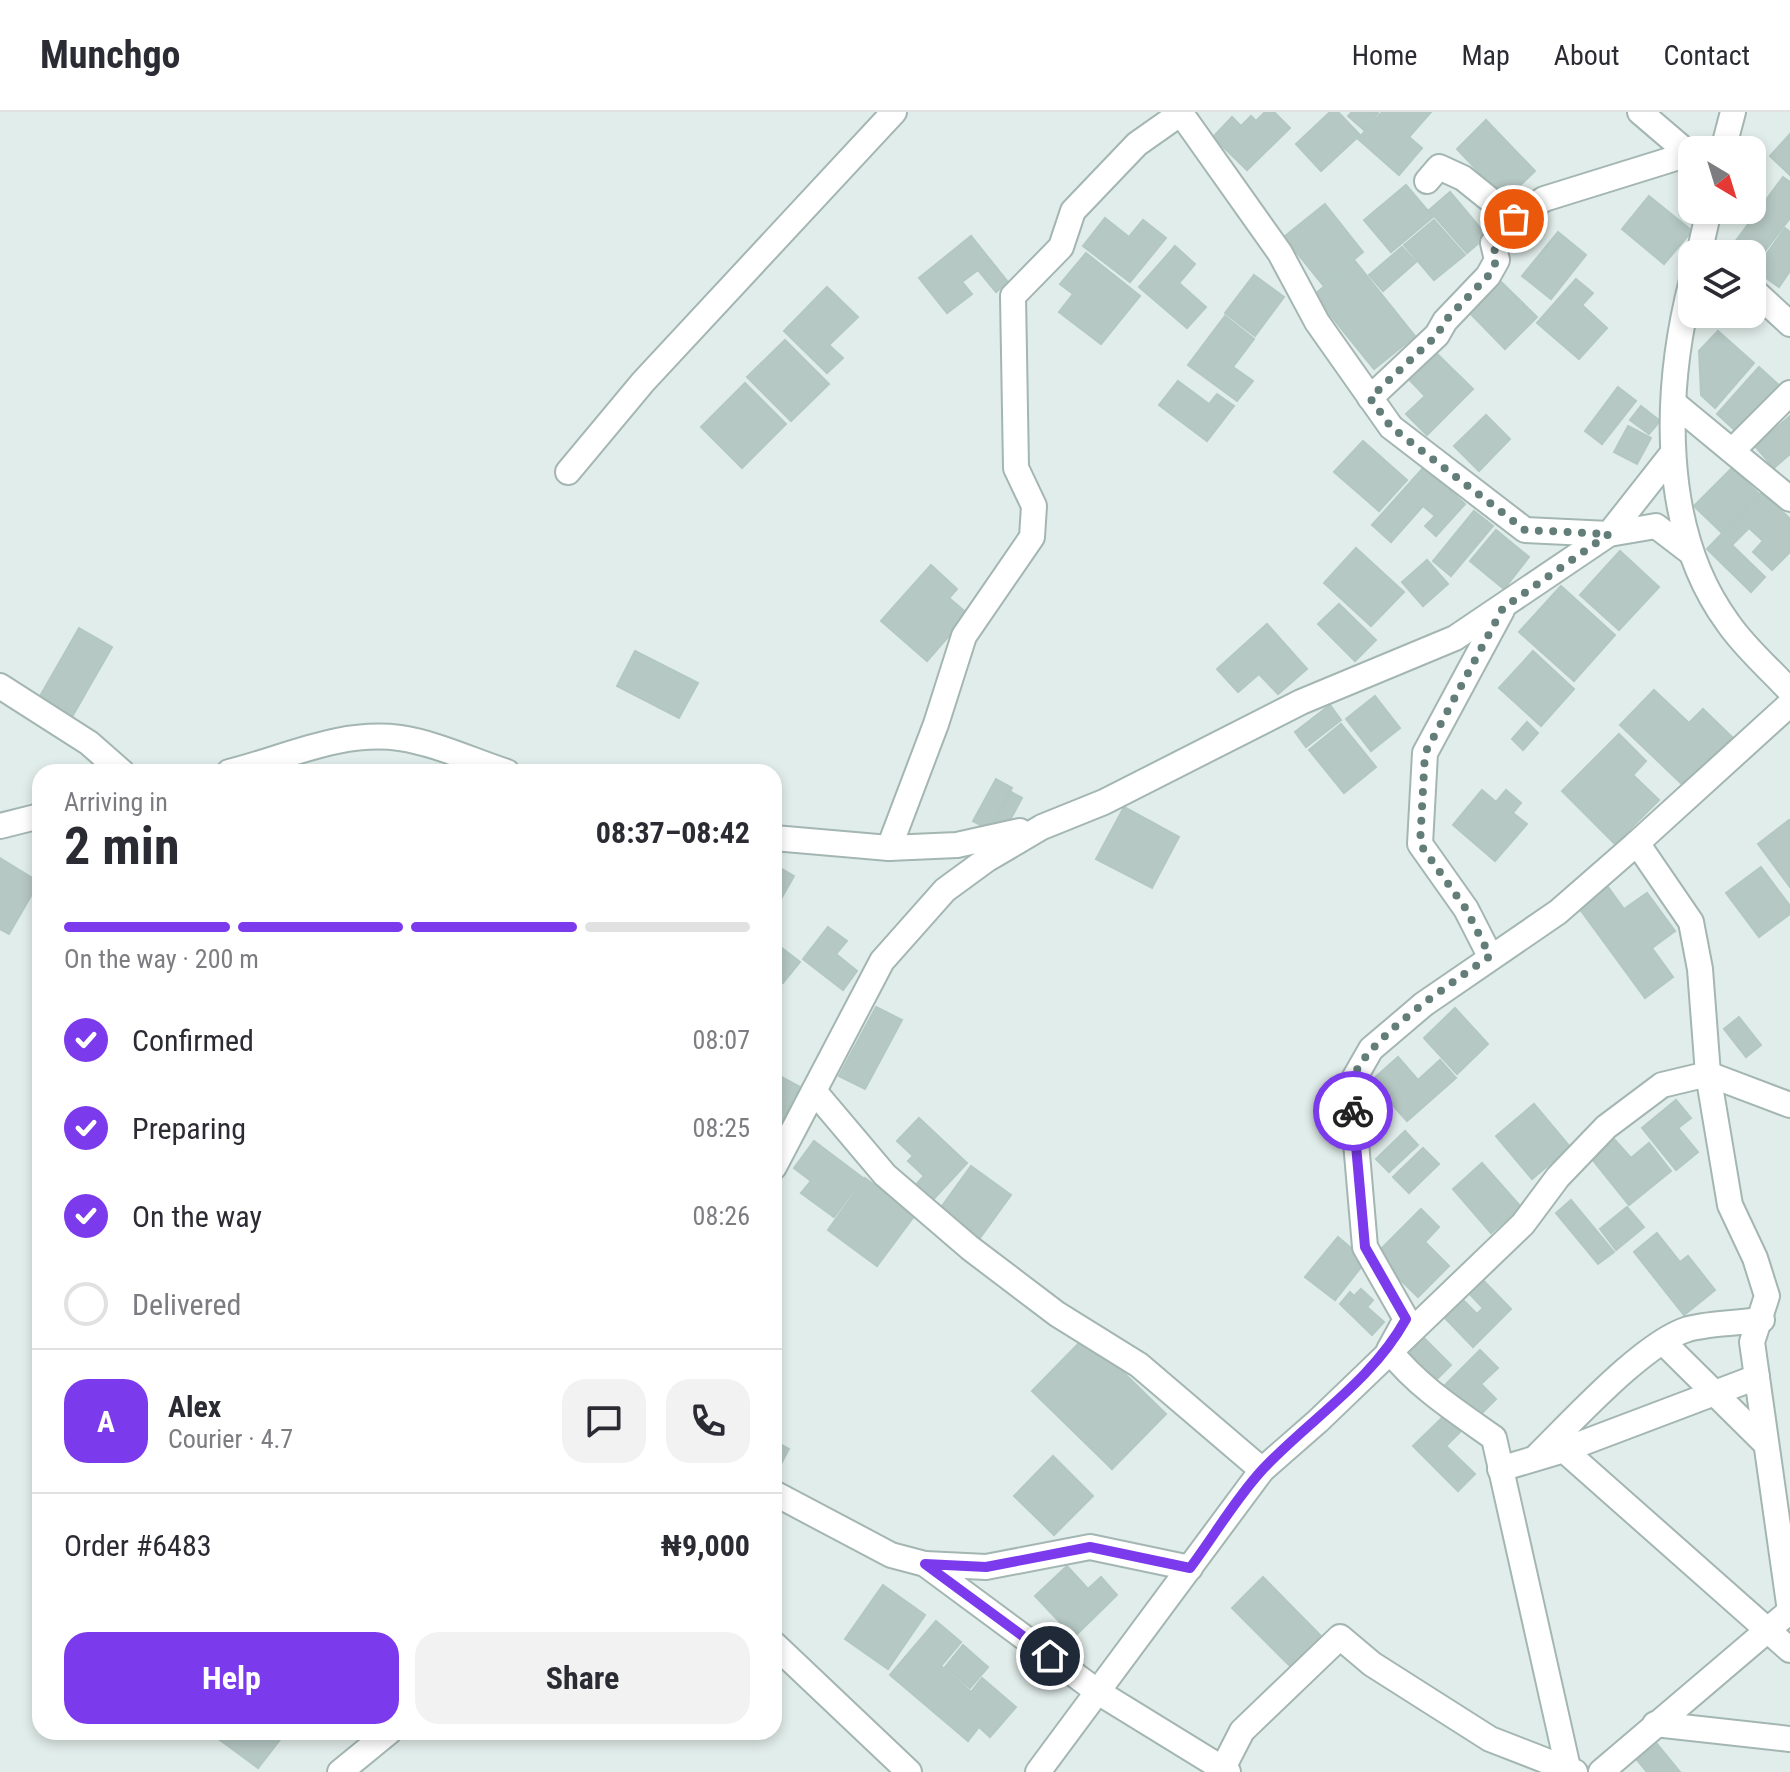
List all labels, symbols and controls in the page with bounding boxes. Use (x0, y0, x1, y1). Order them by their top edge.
text: Munchgo (40, 33, 180, 77)
text: Home (1352, 39, 1417, 72)
text: Map (1461, 39, 1510, 72)
text: About (1554, 39, 1620, 72)
text: Contact (1664, 39, 1750, 72)
north arrow (1678, 136, 1766, 224)
map controls (1678, 136, 1766, 328)
pin (1480, 185, 1548, 253)
icon: bag (1492, 197, 1536, 241)
button: layers (1678, 240, 1766, 328)
text: Arriving in (64, 787, 168, 817)
text: 08:37–08:42 (596, 815, 750, 850)
text: 2 min (64, 816, 180, 877)
text: On the way · 200 m (64, 944, 259, 974)
icon: check (64, 1018, 108, 1062)
text: Confirmed (132, 1023, 254, 1058)
text: 08:07 (693, 1025, 750, 1055)
courier (1313, 1071, 1393, 1151)
icon: bike (1331, 1089, 1375, 1133)
icon: check (64, 1106, 108, 1150)
text: Preparing (132, 1111, 246, 1146)
text: 08:25 (693, 1113, 750, 1143)
icon: check (64, 1194, 108, 1238)
text: On the way (132, 1199, 262, 1234)
text: 08:26 (693, 1201, 750, 1231)
text: Delivered (132, 1287, 241, 1322)
button: chat (562, 1379, 646, 1463)
button: phone (666, 1379, 750, 1463)
text: Alex (168, 1389, 221, 1424)
text: A (97, 1404, 115, 1439)
text: Courier · 4.7 (168, 1424, 293, 1454)
text: Order #6483 (64, 1528, 212, 1563)
text: ₦9,000 (661, 1528, 750, 1563)
pin (1016, 1622, 1084, 1690)
button: Help (64, 1632, 399, 1724)
button: Share (415, 1632, 750, 1724)
icon: home (1028, 1634, 1072, 1678)

